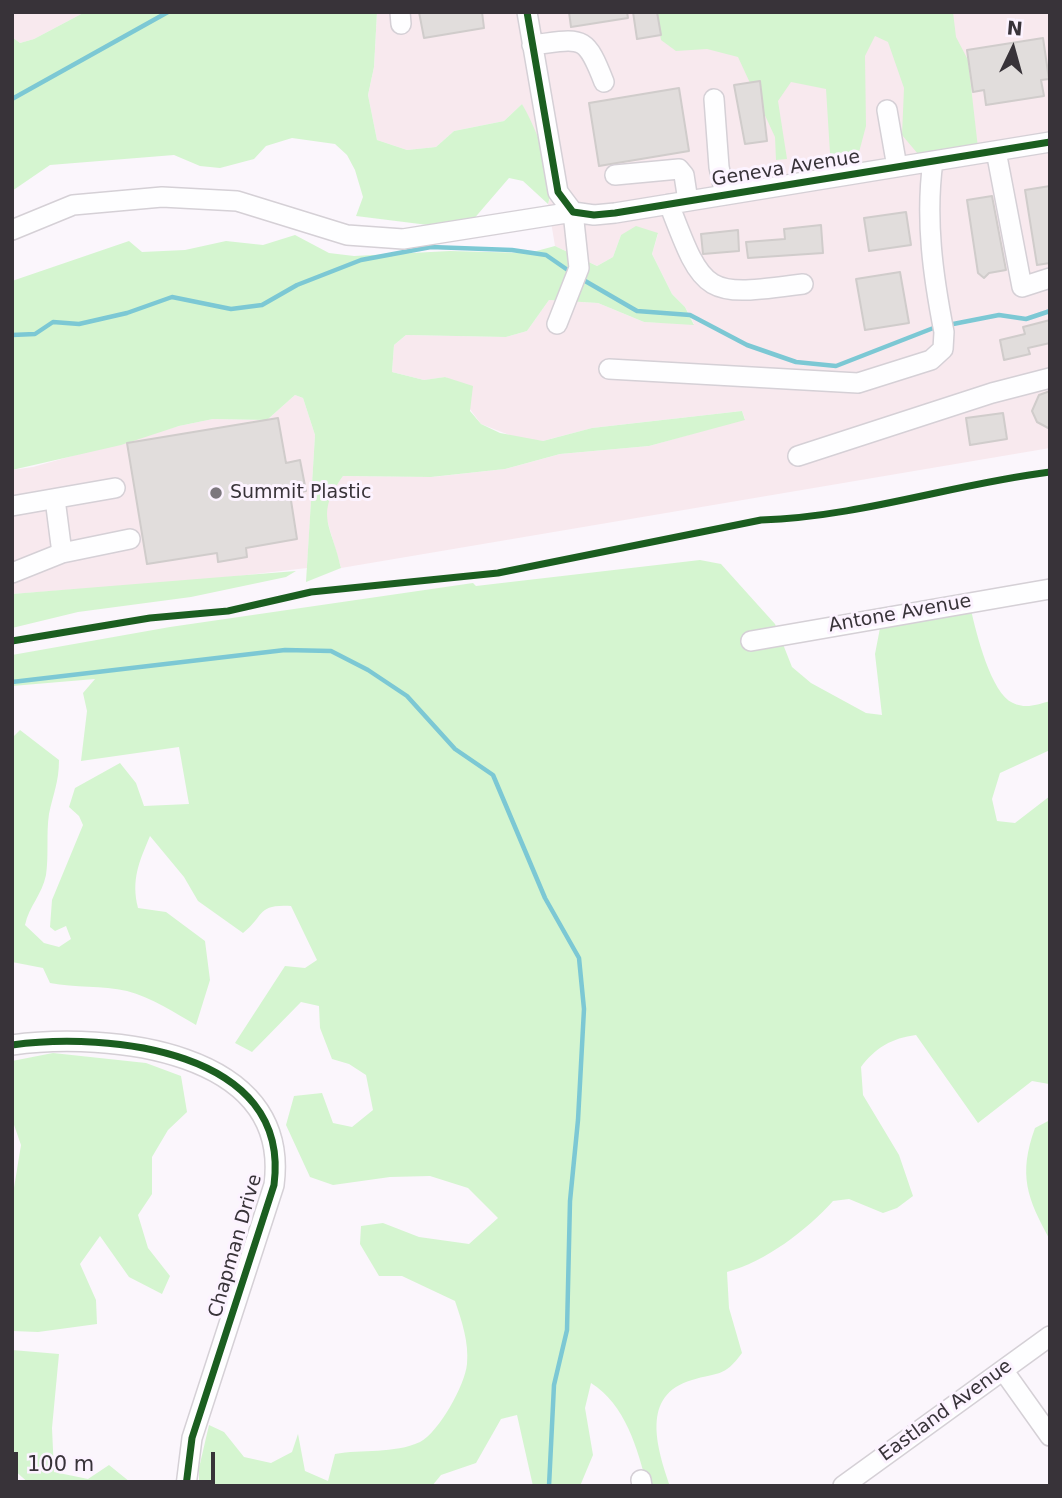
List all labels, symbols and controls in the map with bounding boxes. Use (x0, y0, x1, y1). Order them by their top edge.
north arrow (978, 14, 1048, 84)
text: N (1006, 16, 1024, 40)
street label: Geneva Avenue (710, 146, 862, 192)
place label: Summit Plastic (230, 482, 371, 504)
marker: Summit Plastic (208, 485, 224, 501)
street label: Antone Avenue (827, 590, 973, 638)
street label: Chapman Drive (205, 1172, 267, 1320)
street label: Eastland Avenue (875, 1355, 1017, 1467)
scale bar (18, 1438, 219, 1482)
text: 100 m (27, 1452, 94, 1476)

